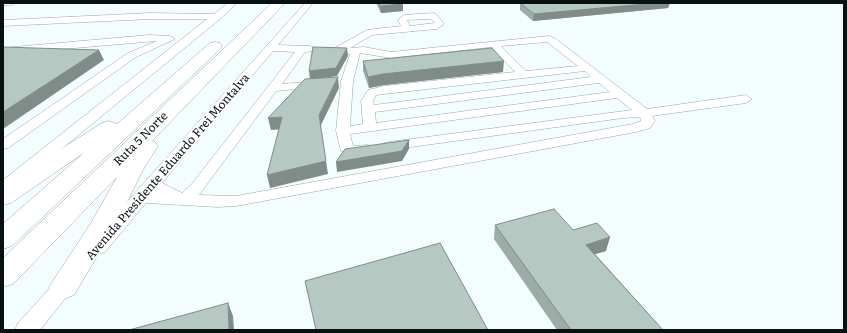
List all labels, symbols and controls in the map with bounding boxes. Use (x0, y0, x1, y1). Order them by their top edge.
street label: Avenida Presidente Eduardo Frei Montalva (83, 71, 253, 263)
street label: Ruta 5 Norte (111, 109, 171, 169)

